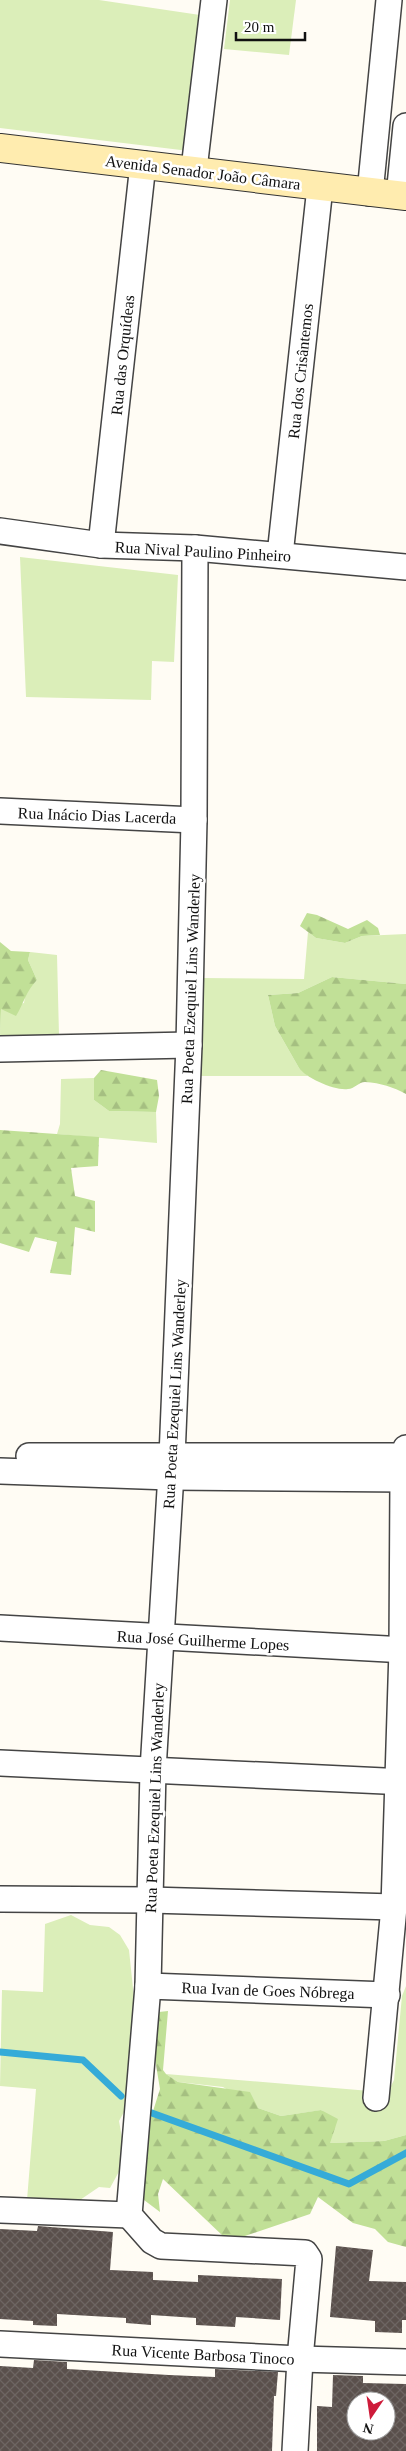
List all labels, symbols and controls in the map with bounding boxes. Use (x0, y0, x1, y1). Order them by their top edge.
scale bar (236, 10, 305, 42)
text: 20 m (244, 19, 275, 35)
street label: Avenida Senador João Câmara (104, 152, 302, 193)
street label: Rua das Orquídeas (108, 294, 138, 416)
street label: Rua dos Crisântemos (285, 303, 316, 440)
street label: Rua Nival Paulino Pinheiro (114, 538, 292, 565)
street label: Rua Inácio Dias Lacerda (17, 804, 177, 827)
street label: Rua Poeta Ezequiel Lins Wanderley (178, 874, 204, 1104)
street label: Rua Poeta Ezequiel Lins Wanderley (160, 1279, 190, 1510)
street label: Rua José Guilherme Lopes (116, 1627, 290, 1655)
street label: Rua Poeta Ezequiel Lins Wanderley (142, 1683, 168, 1913)
street label: Rua Ivan de Goes Nóbrega (181, 1979, 355, 2003)
street label: Rua Vicente Barbosa Tinoco (111, 2341, 295, 2368)
north arrow (346, 2391, 396, 2441)
text: N (362, 2420, 375, 2437)

